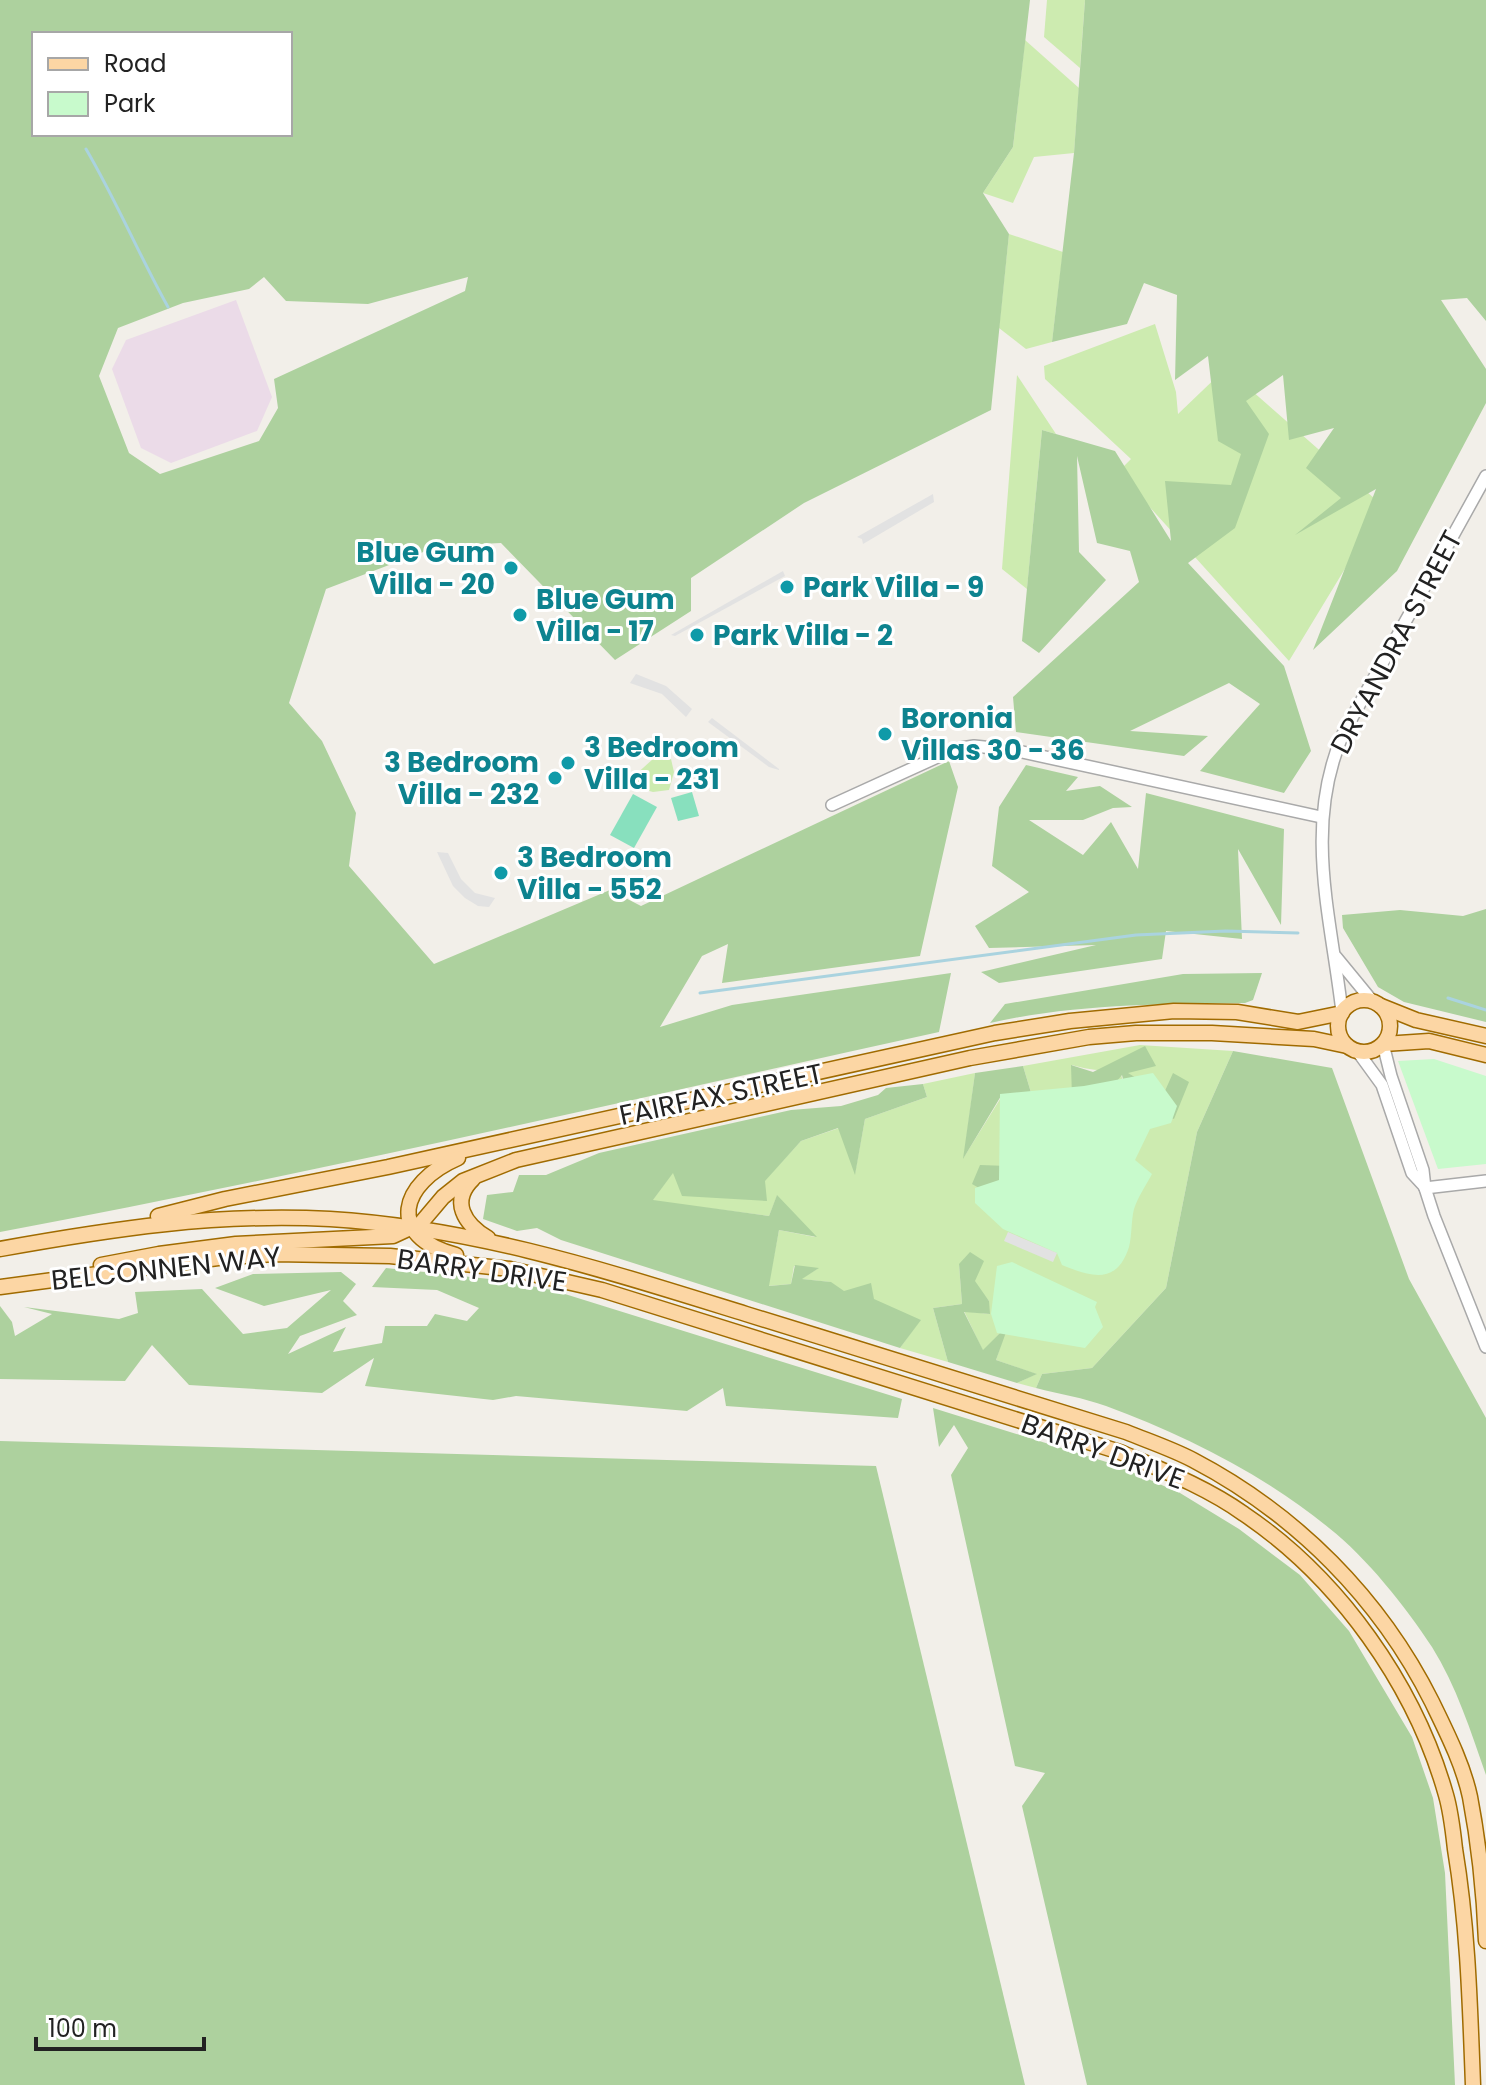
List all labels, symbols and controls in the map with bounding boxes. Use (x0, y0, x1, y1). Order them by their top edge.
legend (32, 32, 292, 136)
text: Road (104, 47, 166, 80)
text: Park (104, 87, 156, 120)
street label: DRYANDRA STREET (1321, 524, 1472, 761)
place label: Blue Gum Villa - 20 (356, 533, 495, 604)
marker: Blue Gum Villa - 20 (502, 559, 520, 577)
place label: Park Villa - 9 (803, 568, 984, 607)
marker: Park Villa - 9 (778, 578, 796, 596)
place label: Blue Gum Villa - 17 (536, 580, 675, 651)
marker: Blue Gum Villa - 17 (511, 606, 529, 624)
place label: Park Villa - 2 (713, 616, 893, 655)
marker: Park Villa - 2 (688, 626, 706, 644)
place label: Boronia Villas 30 - 36 (901, 699, 1085, 770)
marker: Boronia Villas 30 - 36 (876, 725, 894, 743)
place label: 3 Bedroom Villa - 231 (584, 728, 739, 799)
place label: 3 Bedroom Villa - 232 (384, 743, 539, 814)
marker: 3 Bedroom Villa - 231 (559, 754, 577, 772)
marker: 3 Bedroom Villa - 232 (546, 769, 564, 787)
place label: 3 Bedroom Villa - 552 (517, 838, 672, 909)
marker: 3 Bedroom Villa - 552 (492, 864, 510, 882)
street label: FAIRFAX STREET (616, 1054, 827, 1135)
street label: BELCONNEN WAY (49, 1237, 283, 1300)
street label: BARRY DRIVE (395, 1239, 569, 1302)
street label: BARRY DRIVE (1016, 1404, 1190, 1499)
scale bar (36, 2001, 204, 2051)
text: 100 m (48, 2012, 117, 2045)

